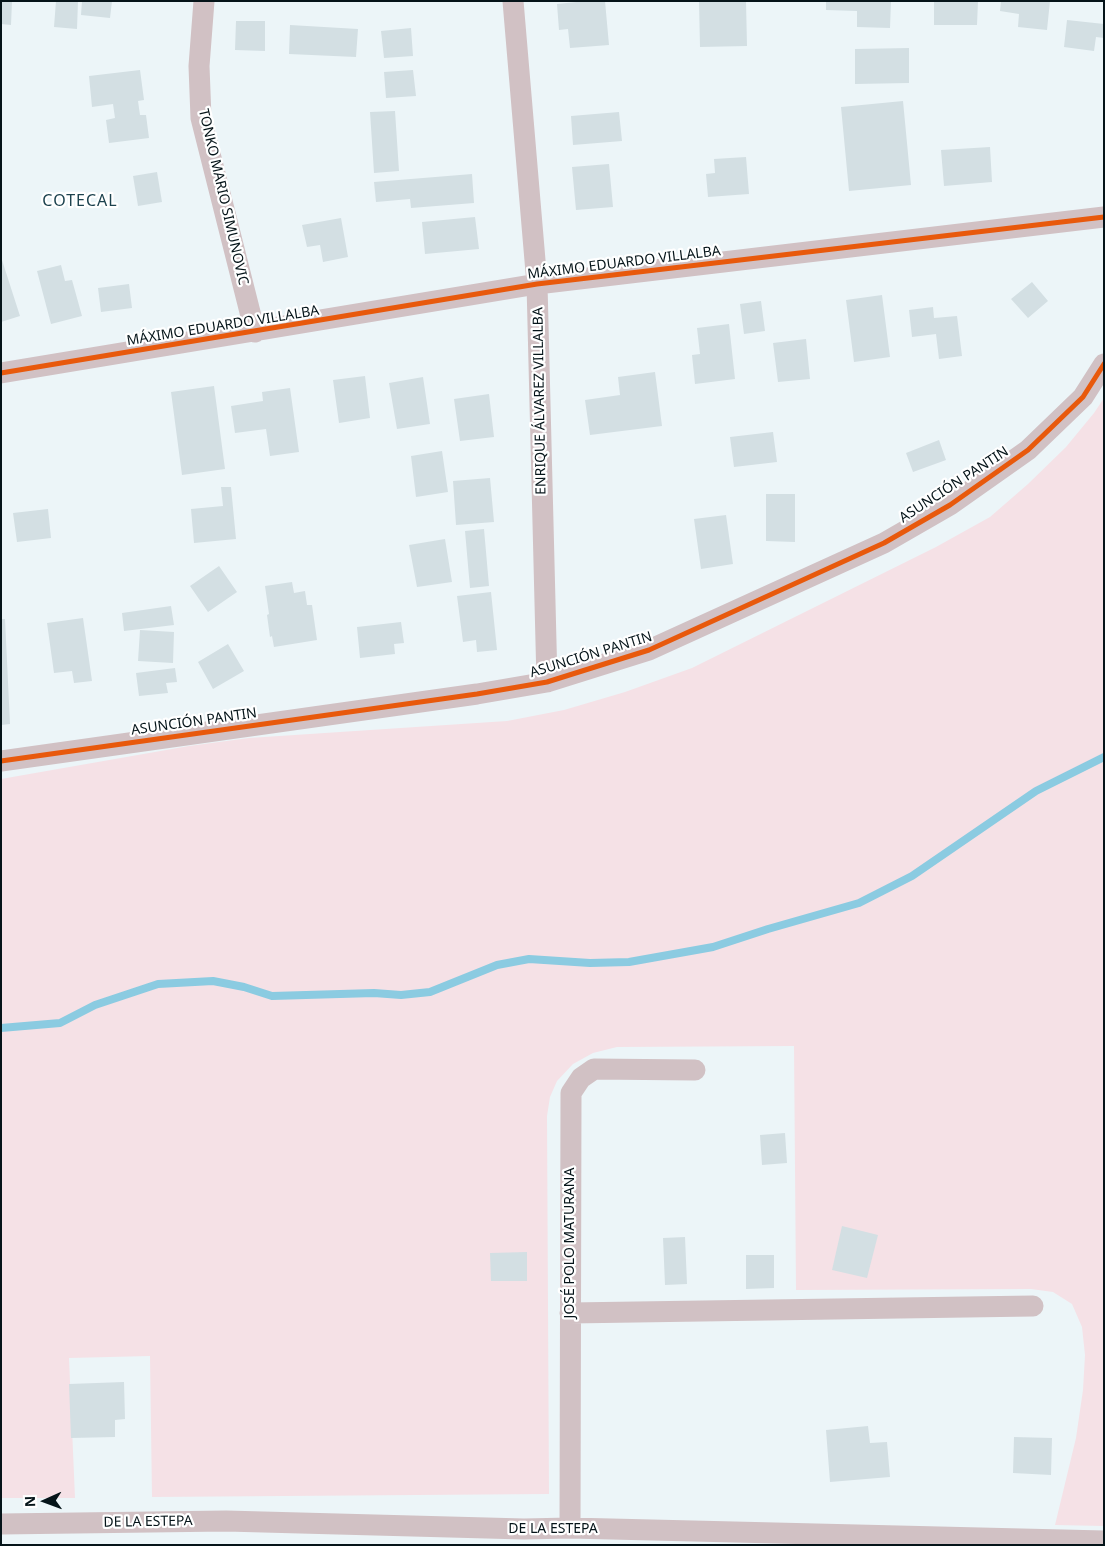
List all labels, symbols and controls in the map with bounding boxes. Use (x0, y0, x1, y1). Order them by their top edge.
street label: TONKO MARIO SIMUNOVIC (195, 107, 251, 287)
district label: COTECAL (41, 191, 119, 211)
street label: MÁXIMO EDUARDO VILLALBA (526, 243, 722, 283)
street label: MÁXIMO EDUARDO VILLALBA (126, 302, 320, 350)
street label: ENRIQUE ÁLVAREZ VILLALBA (530, 307, 550, 495)
street label: ASUNCIÓN PANTIN (896, 443, 1012, 527)
street label: ASUNCIÓN PANTIN (528, 628, 654, 682)
street label: ASUNCIÓN PANTIN (130, 705, 258, 739)
street label: JOSÉ POLO MATURANA (562, 1168, 578, 1318)
north arrow (20, 1476, 70, 1526)
text: N (20, 1496, 39, 1508)
street label: DE LA ESTEPA (103, 1513, 193, 1531)
street label: DE LA ESTEPA (508, 1521, 598, 1537)

